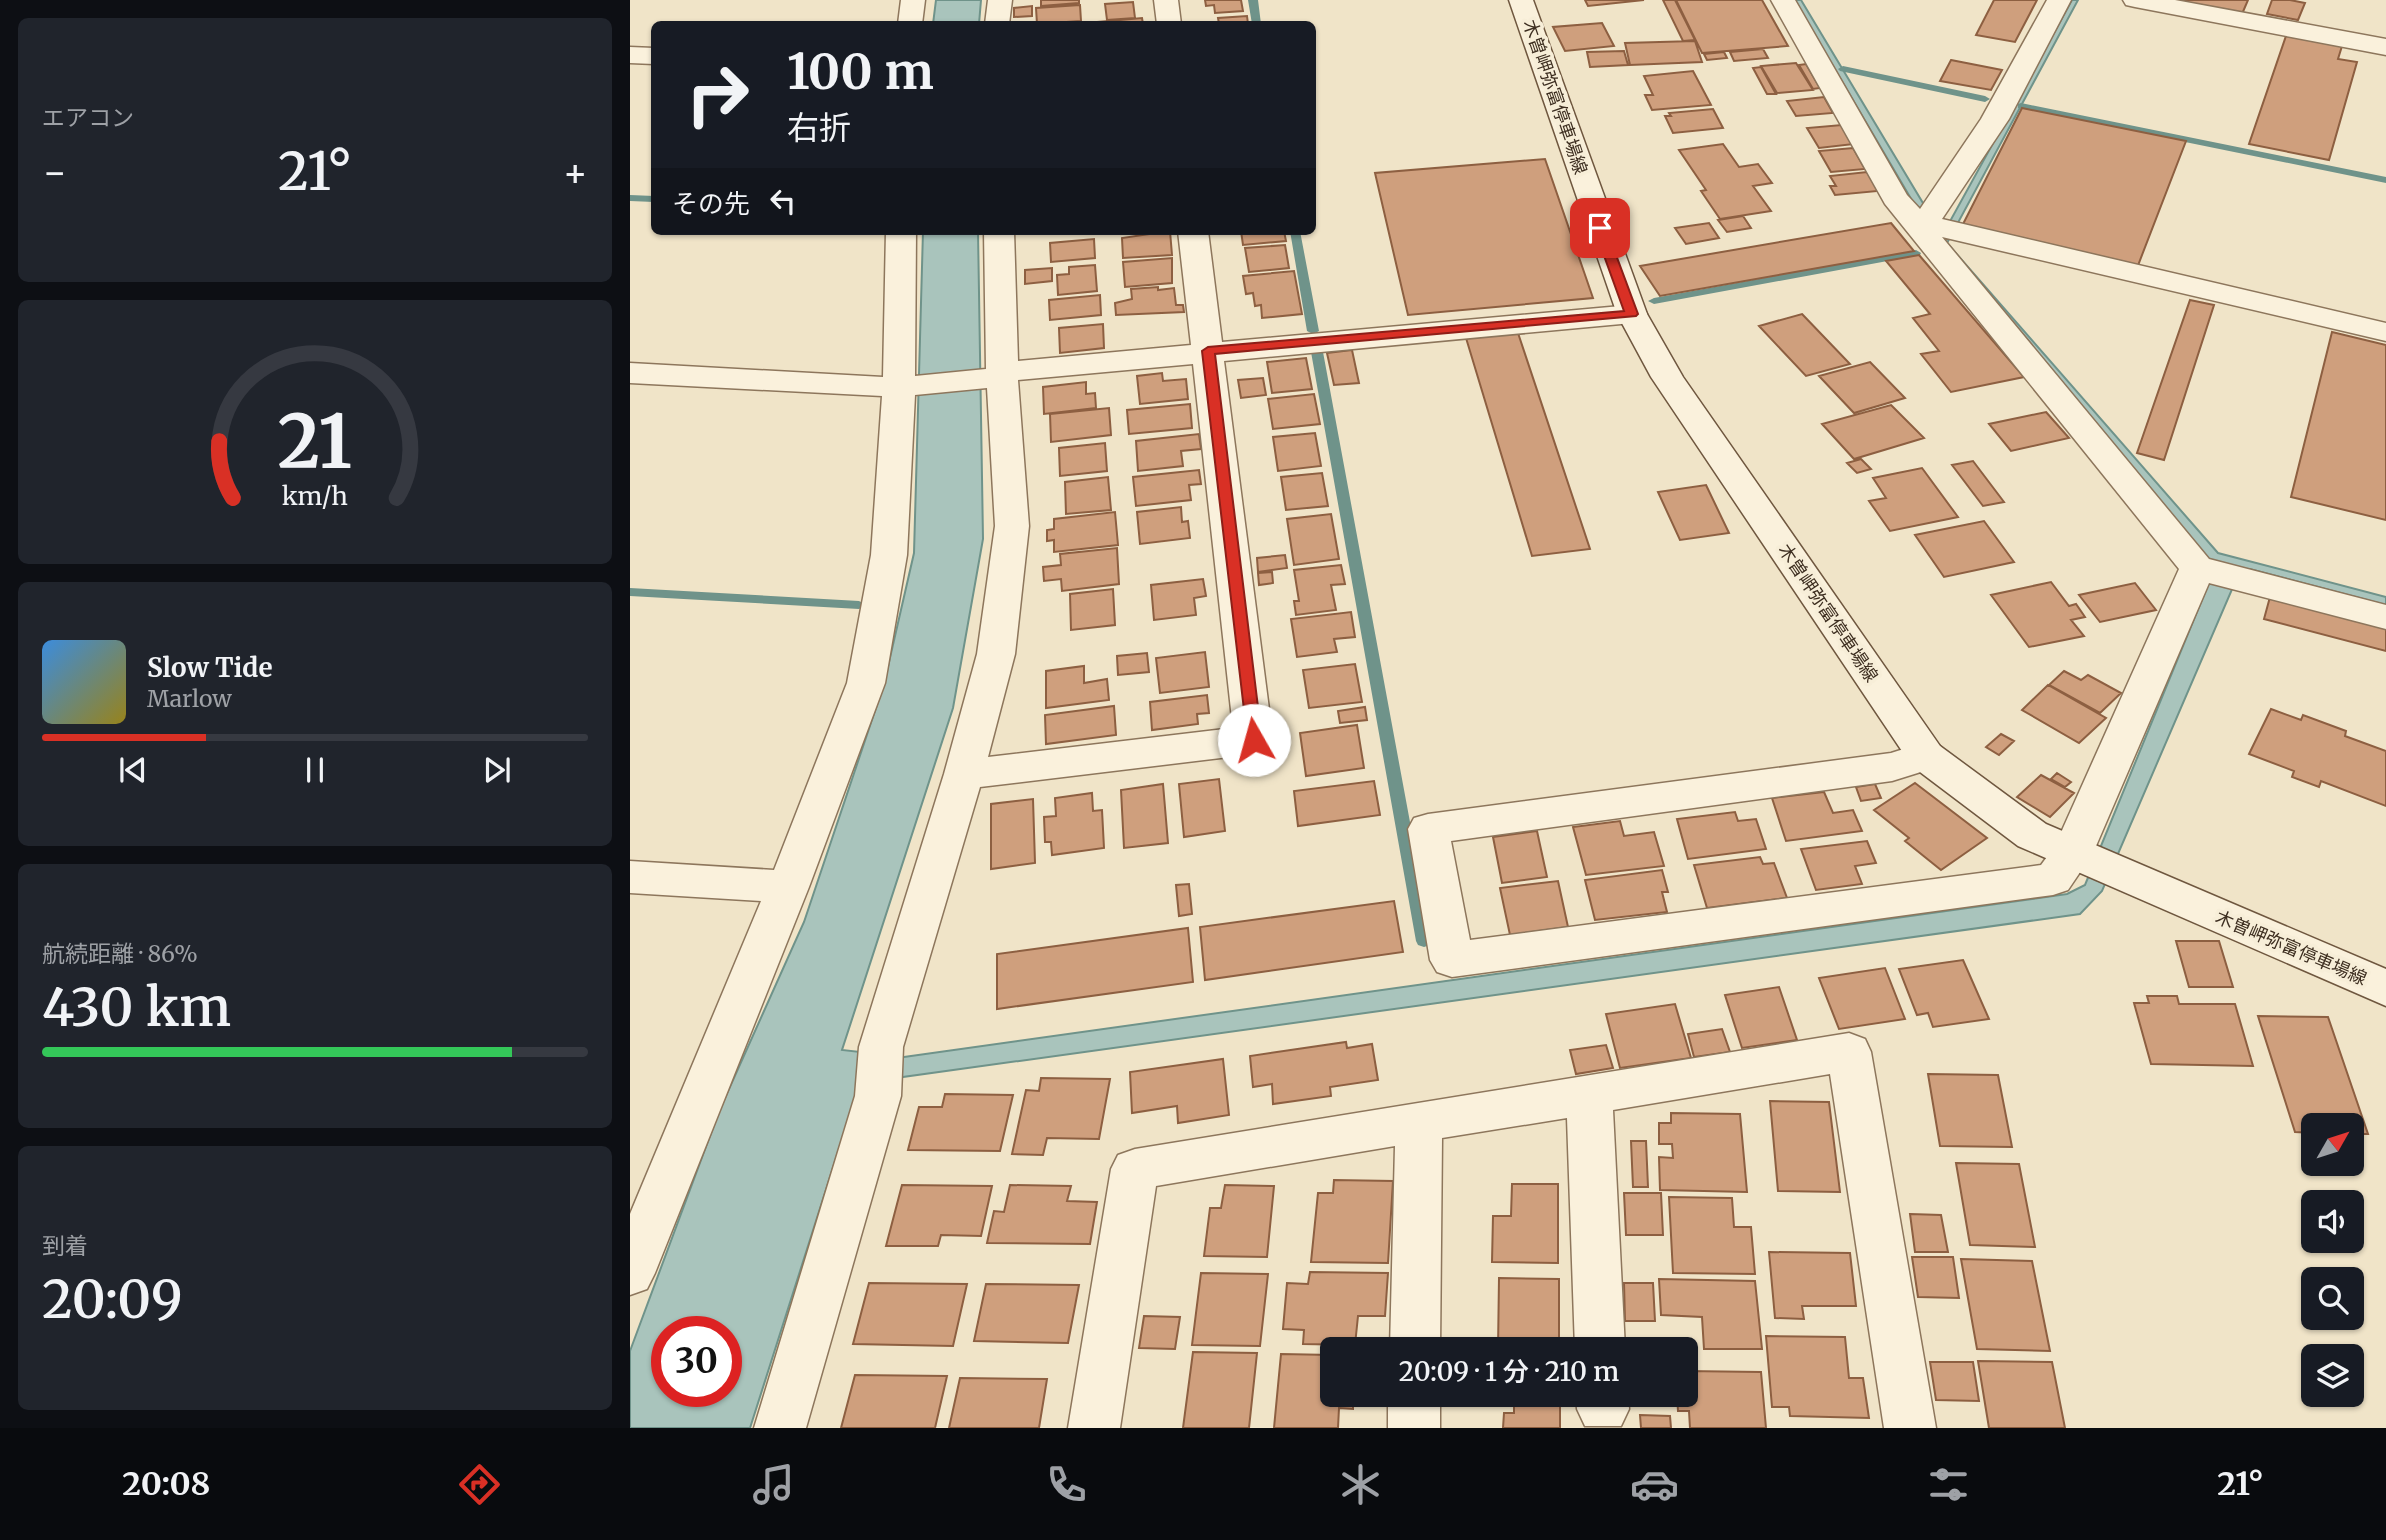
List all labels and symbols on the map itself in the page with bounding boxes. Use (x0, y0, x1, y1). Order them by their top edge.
street label: 木曽岬弥富停車場線 (1518, 17, 1593, 177)
pin (1570, 198, 1630, 258)
street label: 木曽岬弥富停車場線 (1774, 539, 1883, 686)
position arrow (1217, 703, 1291, 777)
street label: 木曽岬弥富停車場線 (2212, 905, 2370, 990)
north arrow (2301, 1113, 2364, 1176)
speed limit sign: 30 (651, 1316, 742, 1407)

